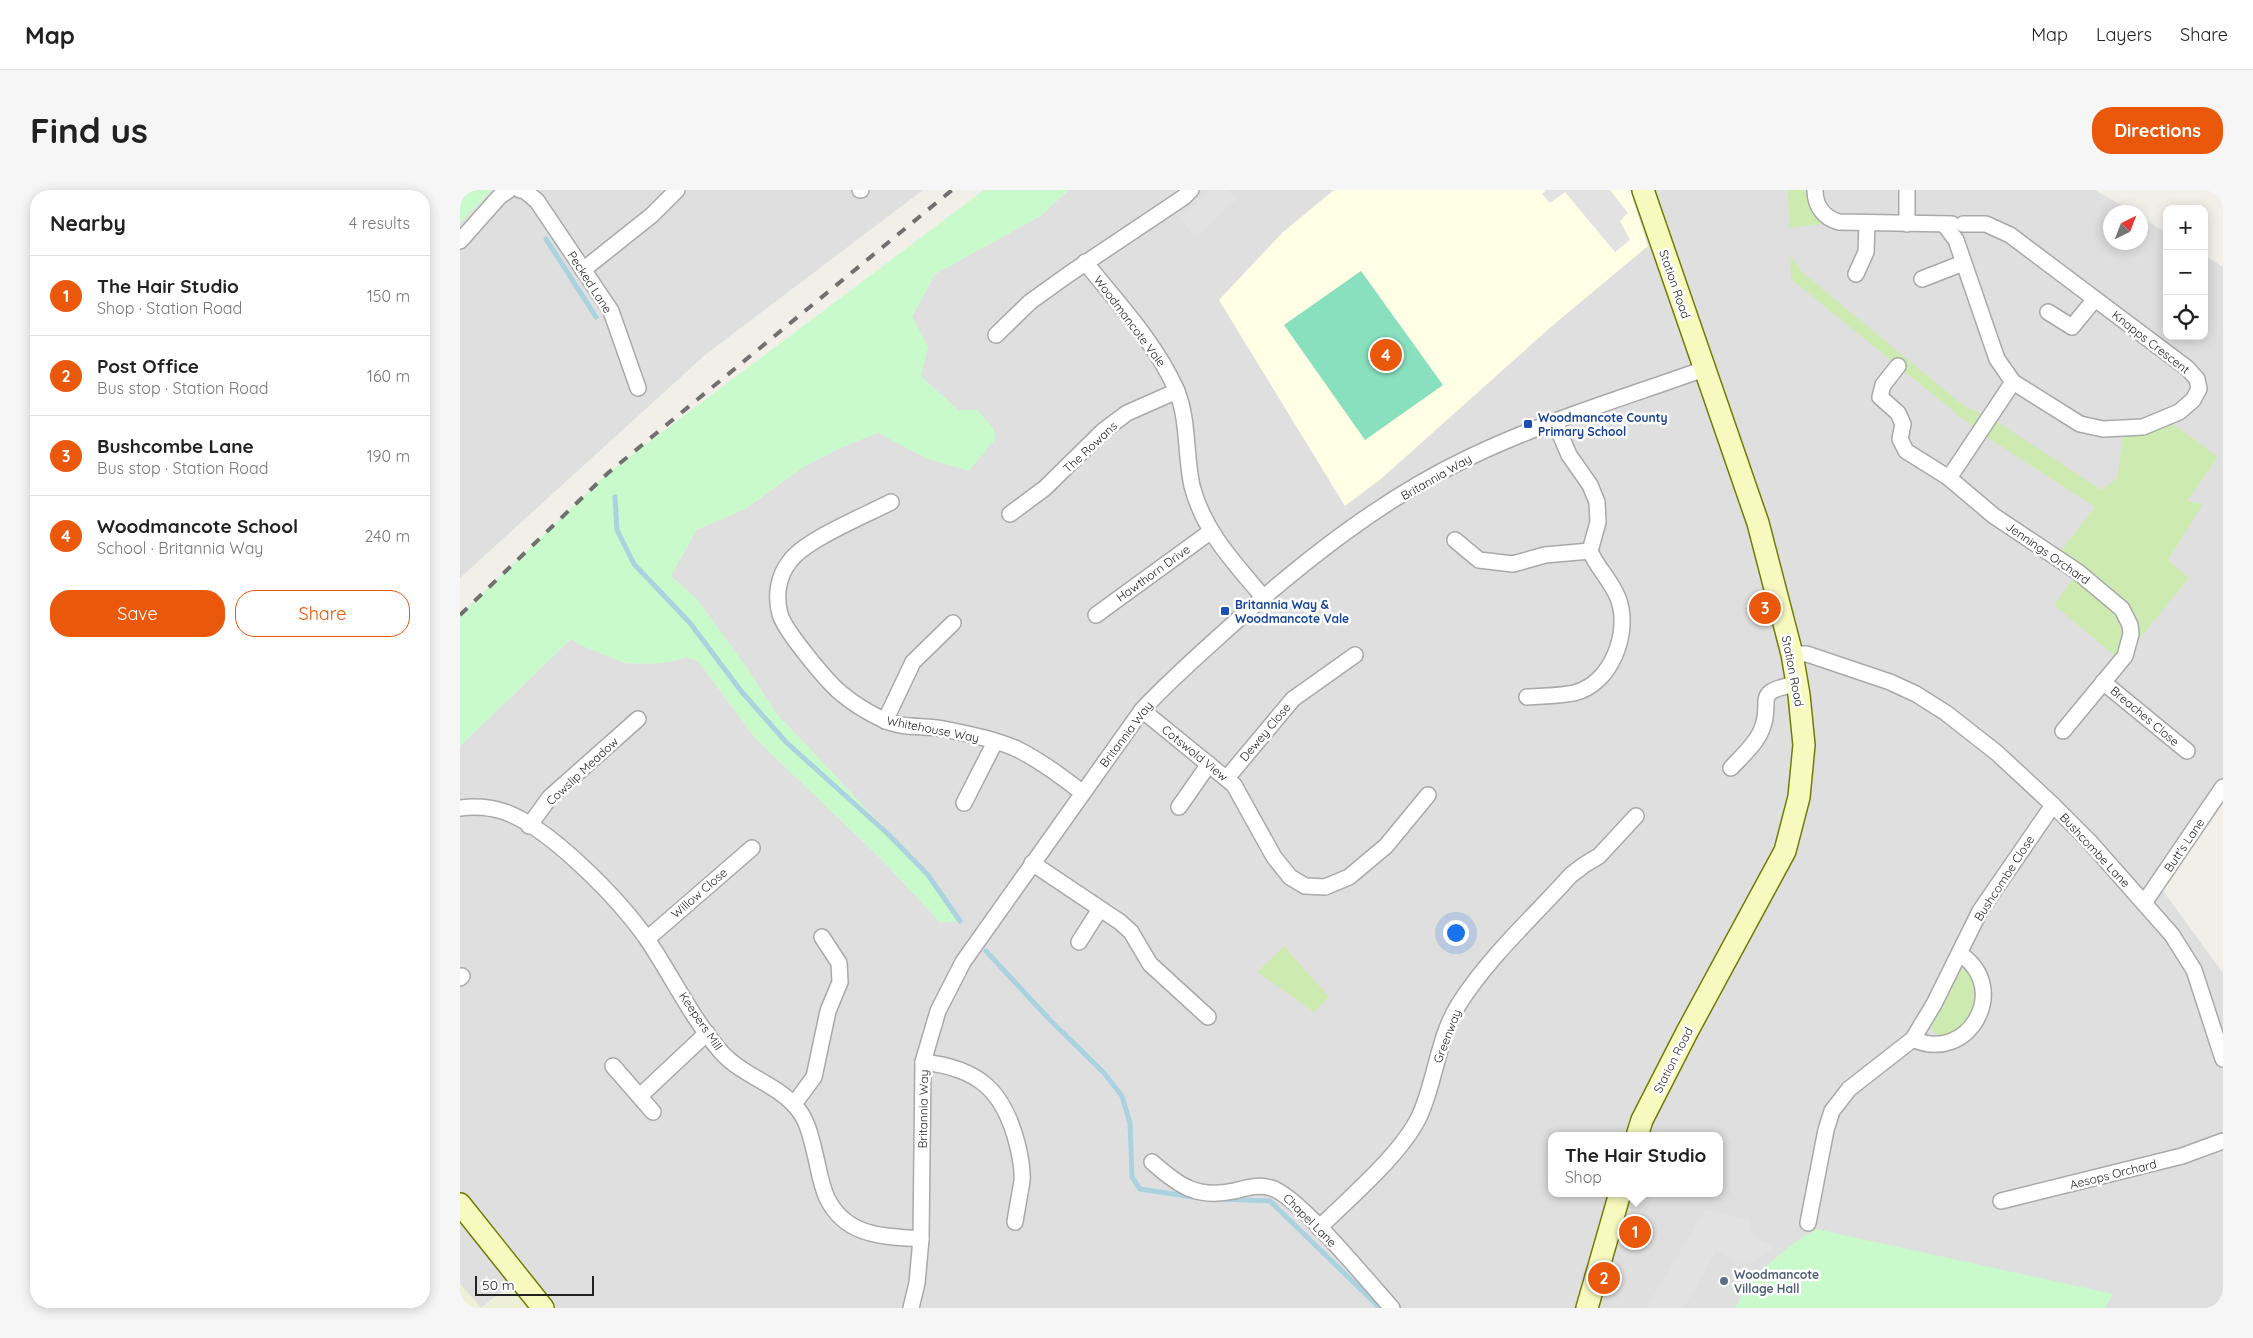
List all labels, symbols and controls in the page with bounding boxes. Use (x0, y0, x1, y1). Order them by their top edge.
text: Map (25, 20, 75, 50)
text: Map (2031, 23, 2068, 46)
text: Layers (2096, 23, 2152, 46)
text: Share (2180, 23, 2228, 46)
button: Directions (2092, 107, 2223, 154)
text: Find us (30, 108, 148, 152)
north arrow (2103, 205, 2148, 250)
map controls (2163, 205, 2208, 340)
button: + (2163, 205, 2208, 250)
text: Nearby (50, 210, 126, 236)
text: 4 results (349, 213, 410, 233)
street label: Pecked Lane (564, 248, 616, 316)
street label: Station Road (1656, 248, 1694, 320)
button: − (2163, 250, 2208, 295)
street label: Woodmancote Vale (1091, 272, 1169, 370)
text: The Hair Studio (97, 274, 239, 298)
text: 1 (63, 286, 69, 306)
text: 150 m (367, 286, 410, 306)
button: locate (2163, 295, 2208, 340)
text: Shop · Station Road (97, 298, 242, 318)
street label: Knapps Crescent (2109, 307, 2193, 377)
pin: 4 (1370, 336, 1402, 374)
text: Post Office (97, 354, 199, 378)
text: 2 (61, 366, 71, 386)
text: 160 m (367, 366, 410, 386)
text: Bus stop · Station Road (97, 378, 268, 398)
place label: Woodmancote County Primary School (1538, 410, 1668, 439)
street label: The Rowans (1060, 418, 1120, 476)
marker: Woodmancote County Primary School (1522, 418, 1534, 430)
text: Bushcombe Lane (97, 434, 254, 458)
text: 3 (62, 446, 70, 466)
text: 190 m (367, 446, 410, 466)
street label: Britannia Way (1398, 451, 1474, 503)
text: Bus stop · Station Road (97, 458, 268, 478)
text: Woodmancote School (97, 514, 298, 538)
street label: Jennings Orchard (2003, 519, 2093, 587)
text: 4 (61, 526, 71, 546)
text: 240 m (364, 526, 410, 546)
text: School · Britannia Way (97, 538, 263, 558)
street label: Hawthorn Drive (1113, 541, 1193, 605)
pin: 3 (1749, 589, 1781, 627)
button: Save (50, 590, 225, 637)
button: Share (235, 590, 410, 637)
place label: Britannia Way & Woodmancote Vale (1235, 597, 1349, 626)
marker: Britannia Way & Woodmancote Vale (1219, 605, 1231, 617)
street label: Station Road (1779, 634, 1807, 708)
street label: Breaches Close (2108, 683, 2183, 749)
street label: Britannia Way (1096, 698, 1156, 770)
street label: Dewey Close (1236, 700, 1294, 764)
street label: Whitehouse Way (885, 713, 981, 745)
street label: Cotswold View (1159, 722, 1231, 784)
street label: Cowslip Meadow (543, 734, 621, 808)
street label: Bushcombe Lane (2057, 810, 2133, 890)
street label: Butt's Lane (2161, 815, 2207, 875)
street label: Bushcombe Close (1971, 832, 2037, 924)
street label: Willow Close (668, 864, 730, 921)
your location (1443, 920, 1469, 946)
street label: Keepers Mill (676, 989, 726, 1053)
street label: Greenway (1430, 1007, 1464, 1065)
street label: Station Road (1650, 1025, 1696, 1095)
street label: Britannia Way (915, 1069, 931, 1149)
popup (1548, 1132, 1723, 1197)
text: The Hair Studio (1565, 1143, 1706, 1167)
street label: Aesops Orchard (2068, 1156, 2158, 1192)
text: Shop (1565, 1167, 1602, 1187)
street label: Chapel Lane (1280, 1190, 1340, 1250)
pin: 1 (1619, 1213, 1651, 1251)
pin: 2 (1588, 1259, 1620, 1297)
place label: Woodmancote Village Hall (1734, 1267, 1819, 1296)
scale bar (475, 1273, 594, 1296)
marker: Woodmancote Village Hall (1718, 1275, 1730, 1287)
text: 50 m (482, 1276, 515, 1294)

